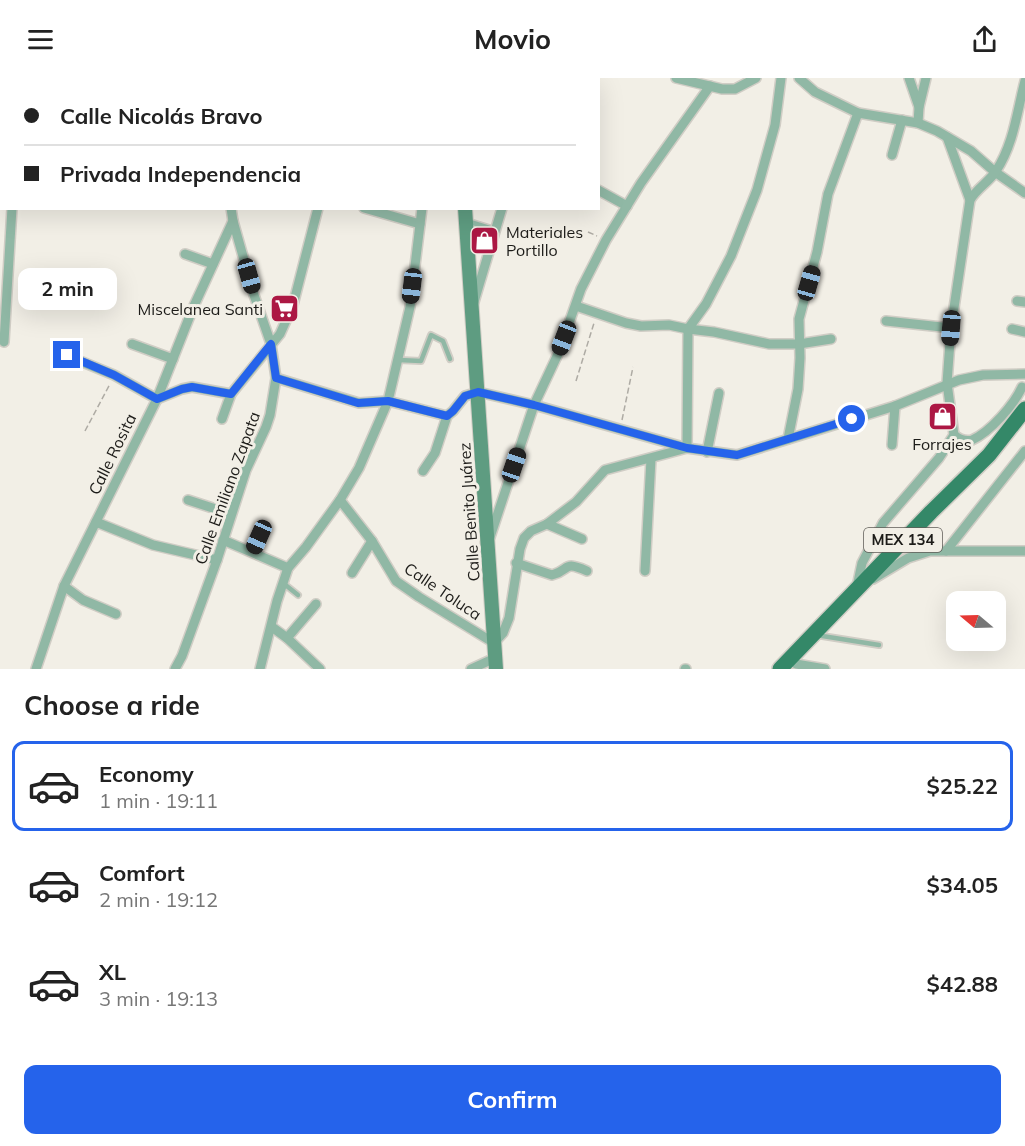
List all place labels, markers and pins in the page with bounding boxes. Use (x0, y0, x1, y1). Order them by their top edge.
place label: Materiales Portillo (506, 222, 583, 260)
shop icon: Materiales Portillo (469, 225, 501, 257)
supermarket icon: Miscelanea Santi (268, 293, 300, 325)
place label: Miscelanea Santi (137, 299, 263, 319)
shop icon: Forrajes (926, 400, 958, 432)
place label: Forrajes (912, 434, 972, 454)

